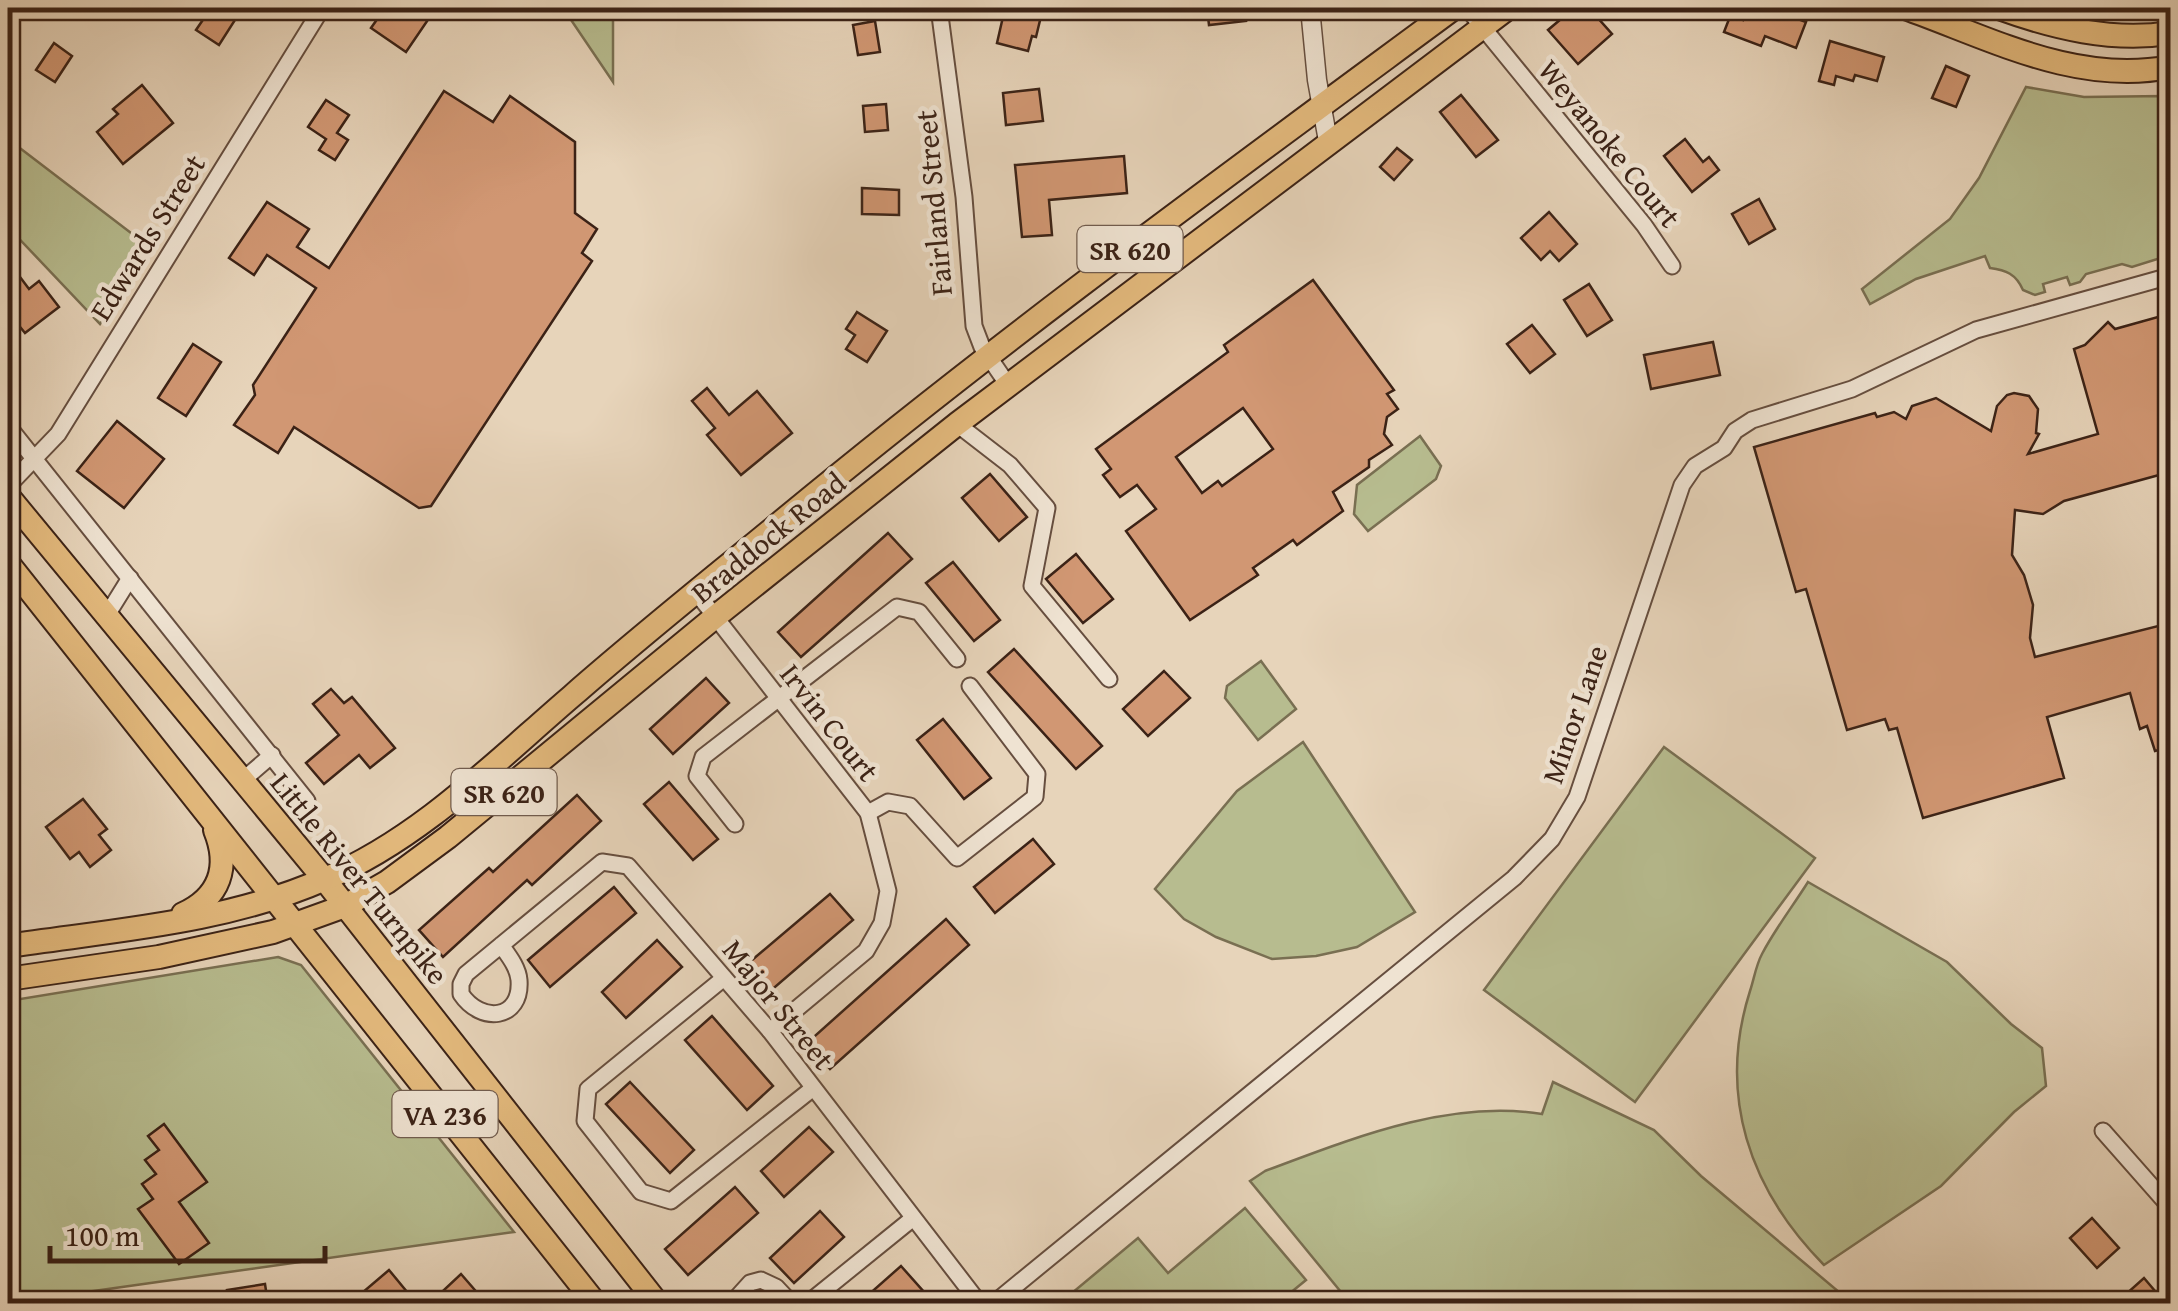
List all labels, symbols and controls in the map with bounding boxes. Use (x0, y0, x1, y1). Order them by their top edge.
street label: Weyanoke Court (1528, 49, 1692, 237)
street label: Fairland Street (903, 108, 963, 298)
street label: Edwards Street (78, 145, 216, 329)
road number: SR 620 (1078, 226, 1182, 272)
street label: Braddock Road (681, 461, 855, 613)
street label: Minor Lane (1530, 639, 1618, 789)
street label: Irvin Court (770, 654, 890, 791)
street label: Little River Turnpike (261, 762, 459, 994)
road number: SR 620 (452, 769, 556, 815)
street label: Major Street (712, 929, 846, 1079)
road number: VA 236 (392, 1091, 498, 1137)
scale bar (50, 1201, 325, 1263)
text: 100 m (65, 1213, 140, 1257)

